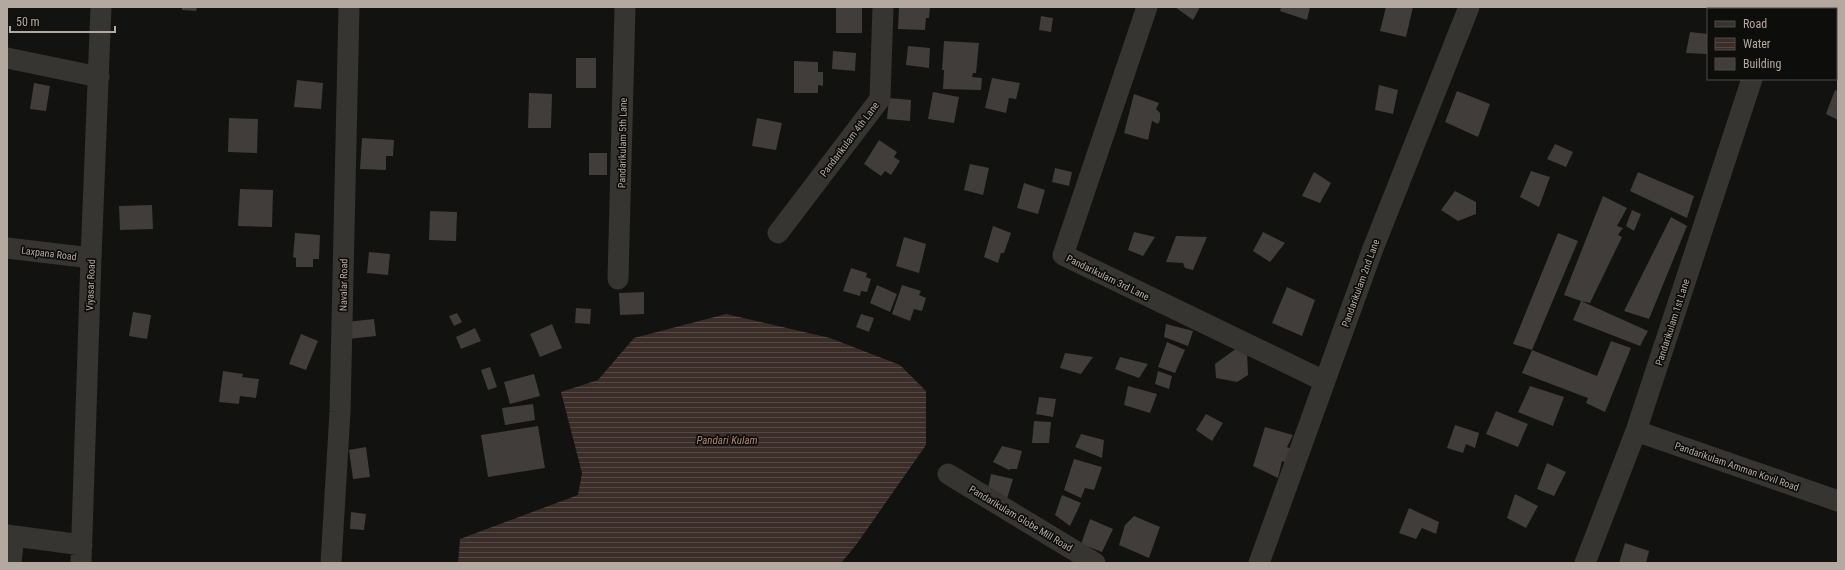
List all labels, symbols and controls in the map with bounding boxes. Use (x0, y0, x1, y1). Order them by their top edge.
scale bar (10, 8, 115, 34)
legend (1707, 8, 1837, 80)
text: 50 m (16, 15, 40, 29)
text: Road (1743, 17, 1767, 31)
text: Water (1743, 37, 1771, 51)
text: Building (1743, 57, 1781, 71)
street label: Pandarikulam 5th Lane (616, 97, 629, 188)
street label: Pandarikulam 4th Lane (818, 100, 881, 179)
street label: Pandarikulam 2nd Lane (1339, 237, 1382, 329)
street label: Laxpana Road (21, 245, 77, 262)
street label: Pandarikulam 3rd Lane (1065, 253, 1151, 302)
street label: Viyasar Road (84, 259, 97, 311)
street label: Navalar Road (338, 259, 349, 311)
street label: Pandarikulam 1st Lane (1653, 277, 1692, 367)
water label: Pandari Kulam (696, 434, 758, 447)
street label: Pandarikulam Amman Kovil Road (1673, 440, 1800, 493)
street label: Pandarikulam Globe Mill Road (967, 483, 1074, 554)

